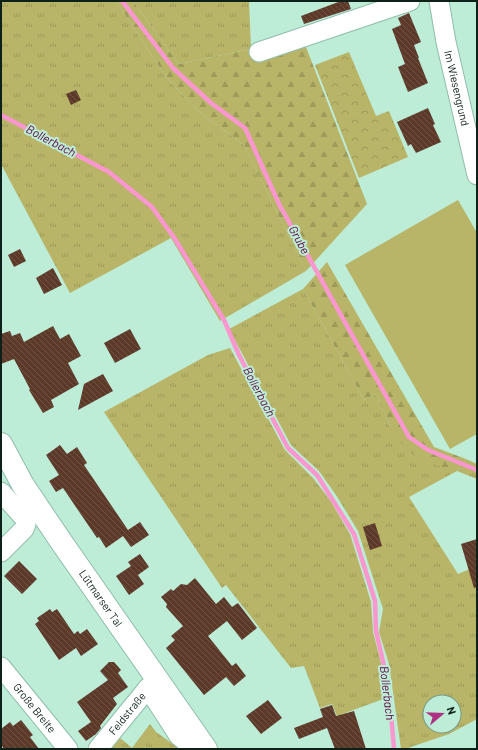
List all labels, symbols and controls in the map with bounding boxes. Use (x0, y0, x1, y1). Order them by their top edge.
street label: Im Wiesengrund (442, 49, 472, 127)
water label: Bollerbach (24, 121, 79, 159)
water label: Grube (286, 223, 313, 256)
water label: Bollerbach (241, 364, 279, 419)
street label: Lütmarser Tal (77, 567, 126, 629)
water label: Bollerbach (378, 665, 398, 721)
street label: Große Breite (11, 680, 59, 735)
street label: Feldstraße (106, 689, 148, 737)
north arrow (422, 694, 462, 734)
text: N (445, 705, 459, 716)

